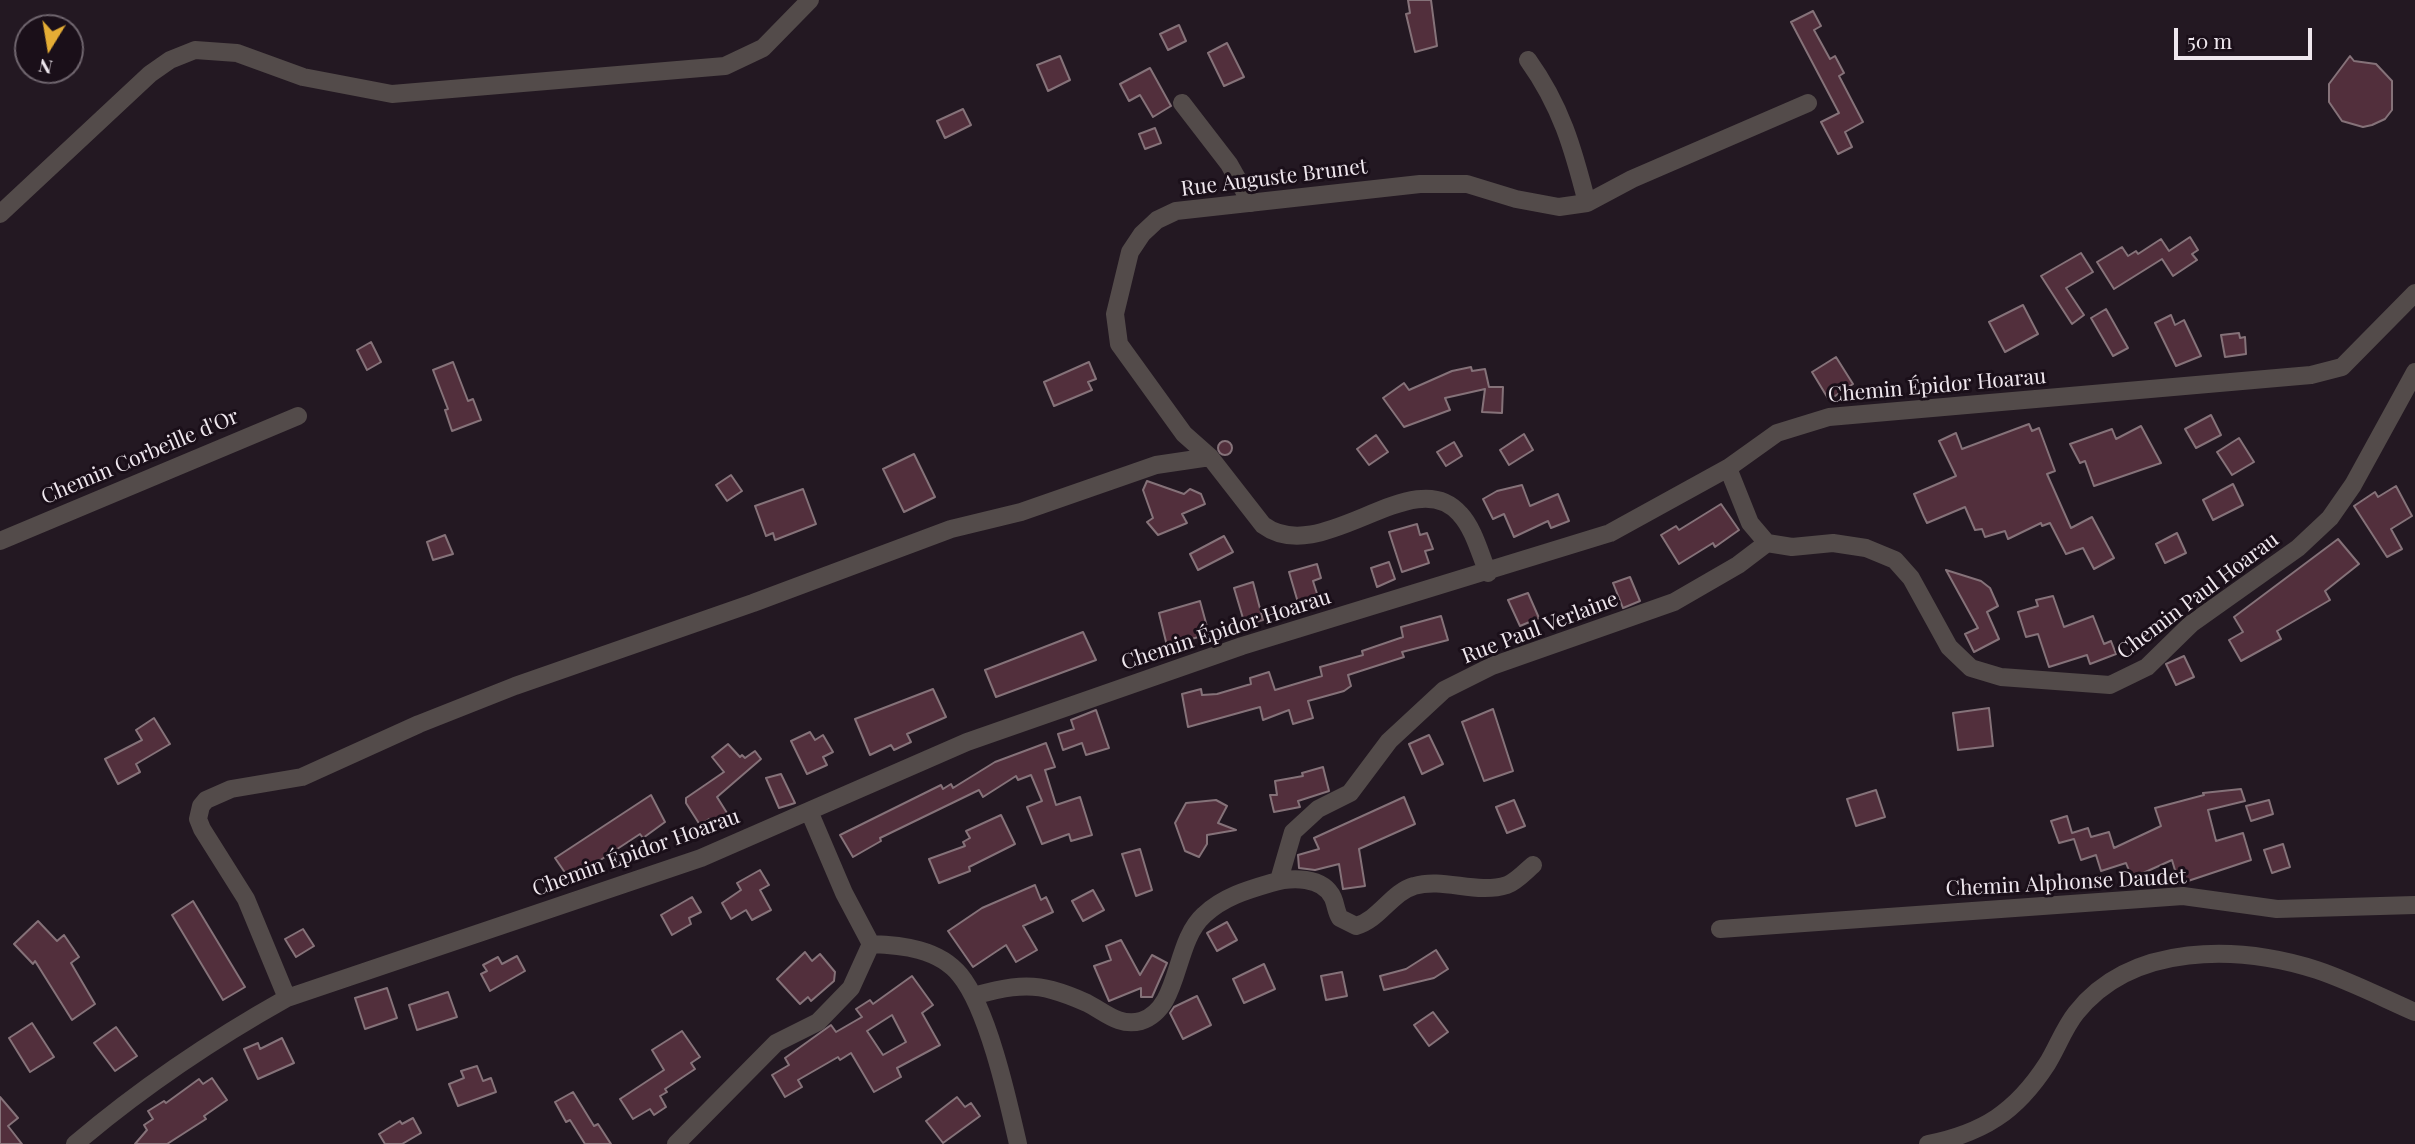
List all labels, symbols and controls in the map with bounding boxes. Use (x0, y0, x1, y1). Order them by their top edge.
north arrow (14, 14, 84, 84)
scale bar (2177, 14, 2315, 58)
text: 50 m (2187, 26, 2232, 54)
text: N (36, 54, 55, 82)
street label: Rue Auguste Brunet (1179, 154, 1369, 202)
street label: Chemin Épidor Hoarau (1827, 364, 2047, 408)
street label: Chemin Corbeille d'Or (37, 404, 243, 510)
street label: Chemin Paul Hoarau (2112, 527, 2284, 665)
street label: Chemin Épidor Hoarau (1118, 584, 1334, 676)
street label: Rue Paul Verlaine (1458, 587, 1622, 669)
street label: Chemin Épidor Hoarau (529, 804, 743, 902)
street label: Chemin Alphonse Daudet (1945, 864, 2187, 902)

